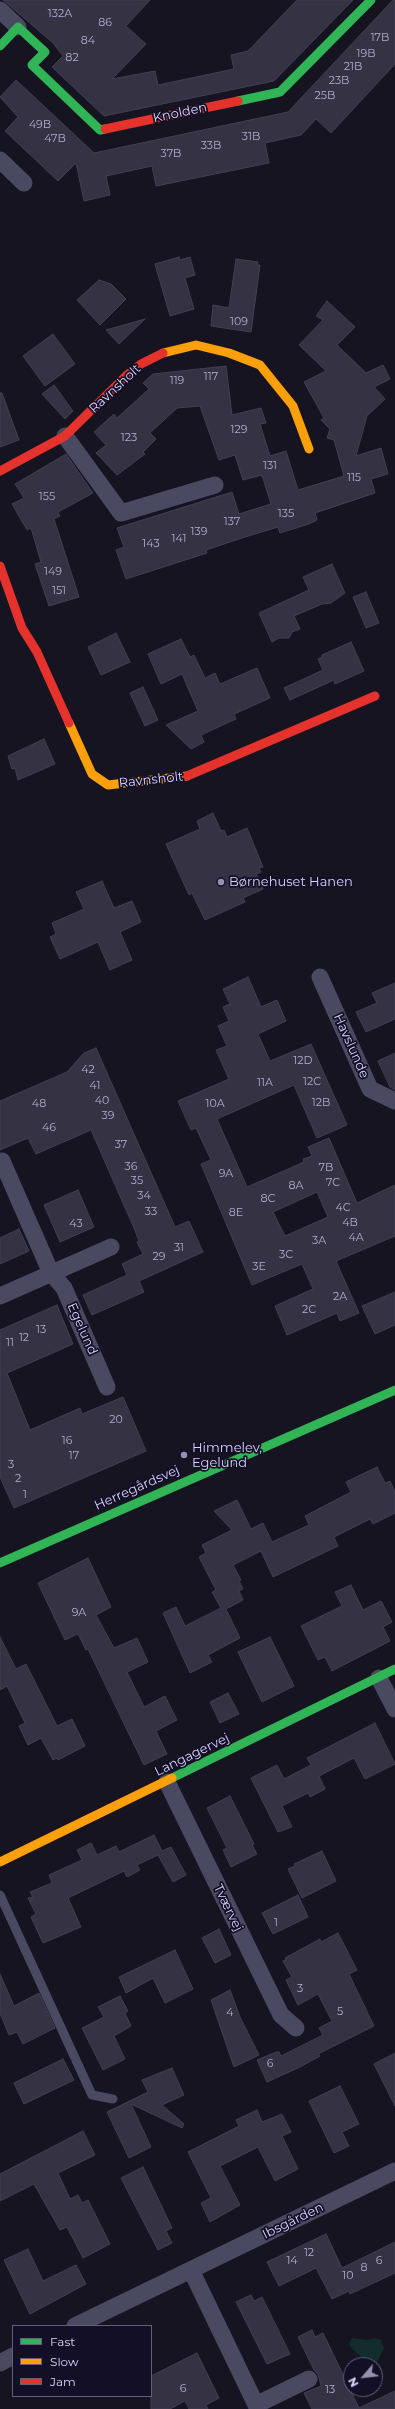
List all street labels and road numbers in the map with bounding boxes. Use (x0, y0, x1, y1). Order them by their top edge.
street label: Knolden (151, 100, 209, 126)
street label: Ravnsholt (86, 361, 144, 417)
street label: Ravnsholt (118, 769, 184, 791)
street label: Havslunde (330, 1011, 372, 1081)
street label: Egelund (64, 1301, 100, 1357)
street label: Herregårdsvej (92, 1462, 182, 1514)
street label: Langagervej (152, 1730, 232, 1780)
street label: Tværvej (210, 1882, 246, 1934)
street label: Ibsgården (260, 2199, 326, 2243)

